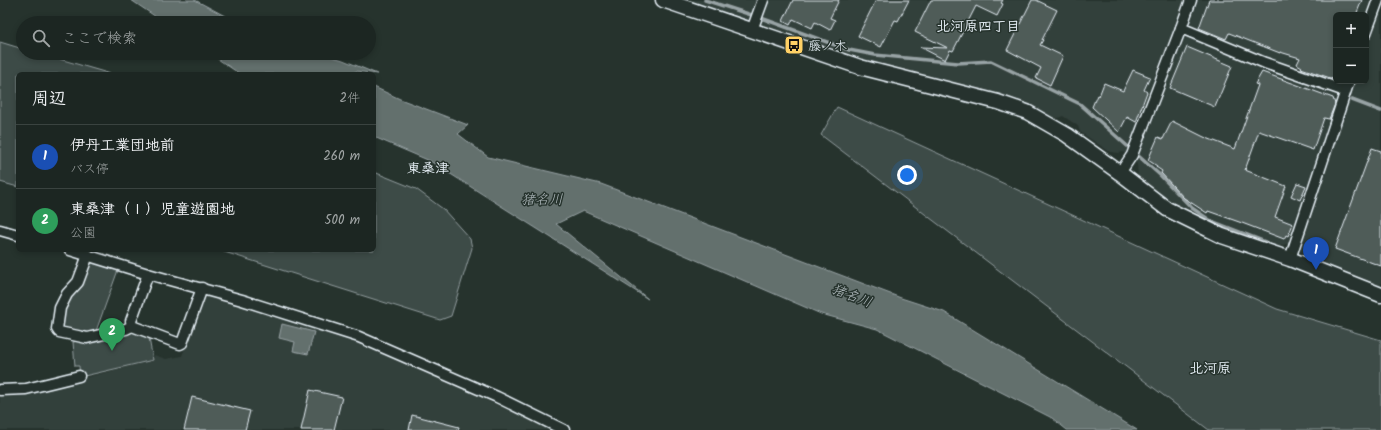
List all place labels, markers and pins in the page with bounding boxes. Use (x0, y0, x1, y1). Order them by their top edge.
bus stop icon: 藤ノ木 (783, 34, 805, 56)
place label: 藤ノ木 (808, 36, 847, 57)
pin: 1 (1303, 237, 1329, 270)
pin: 2 (99, 318, 125, 351)

